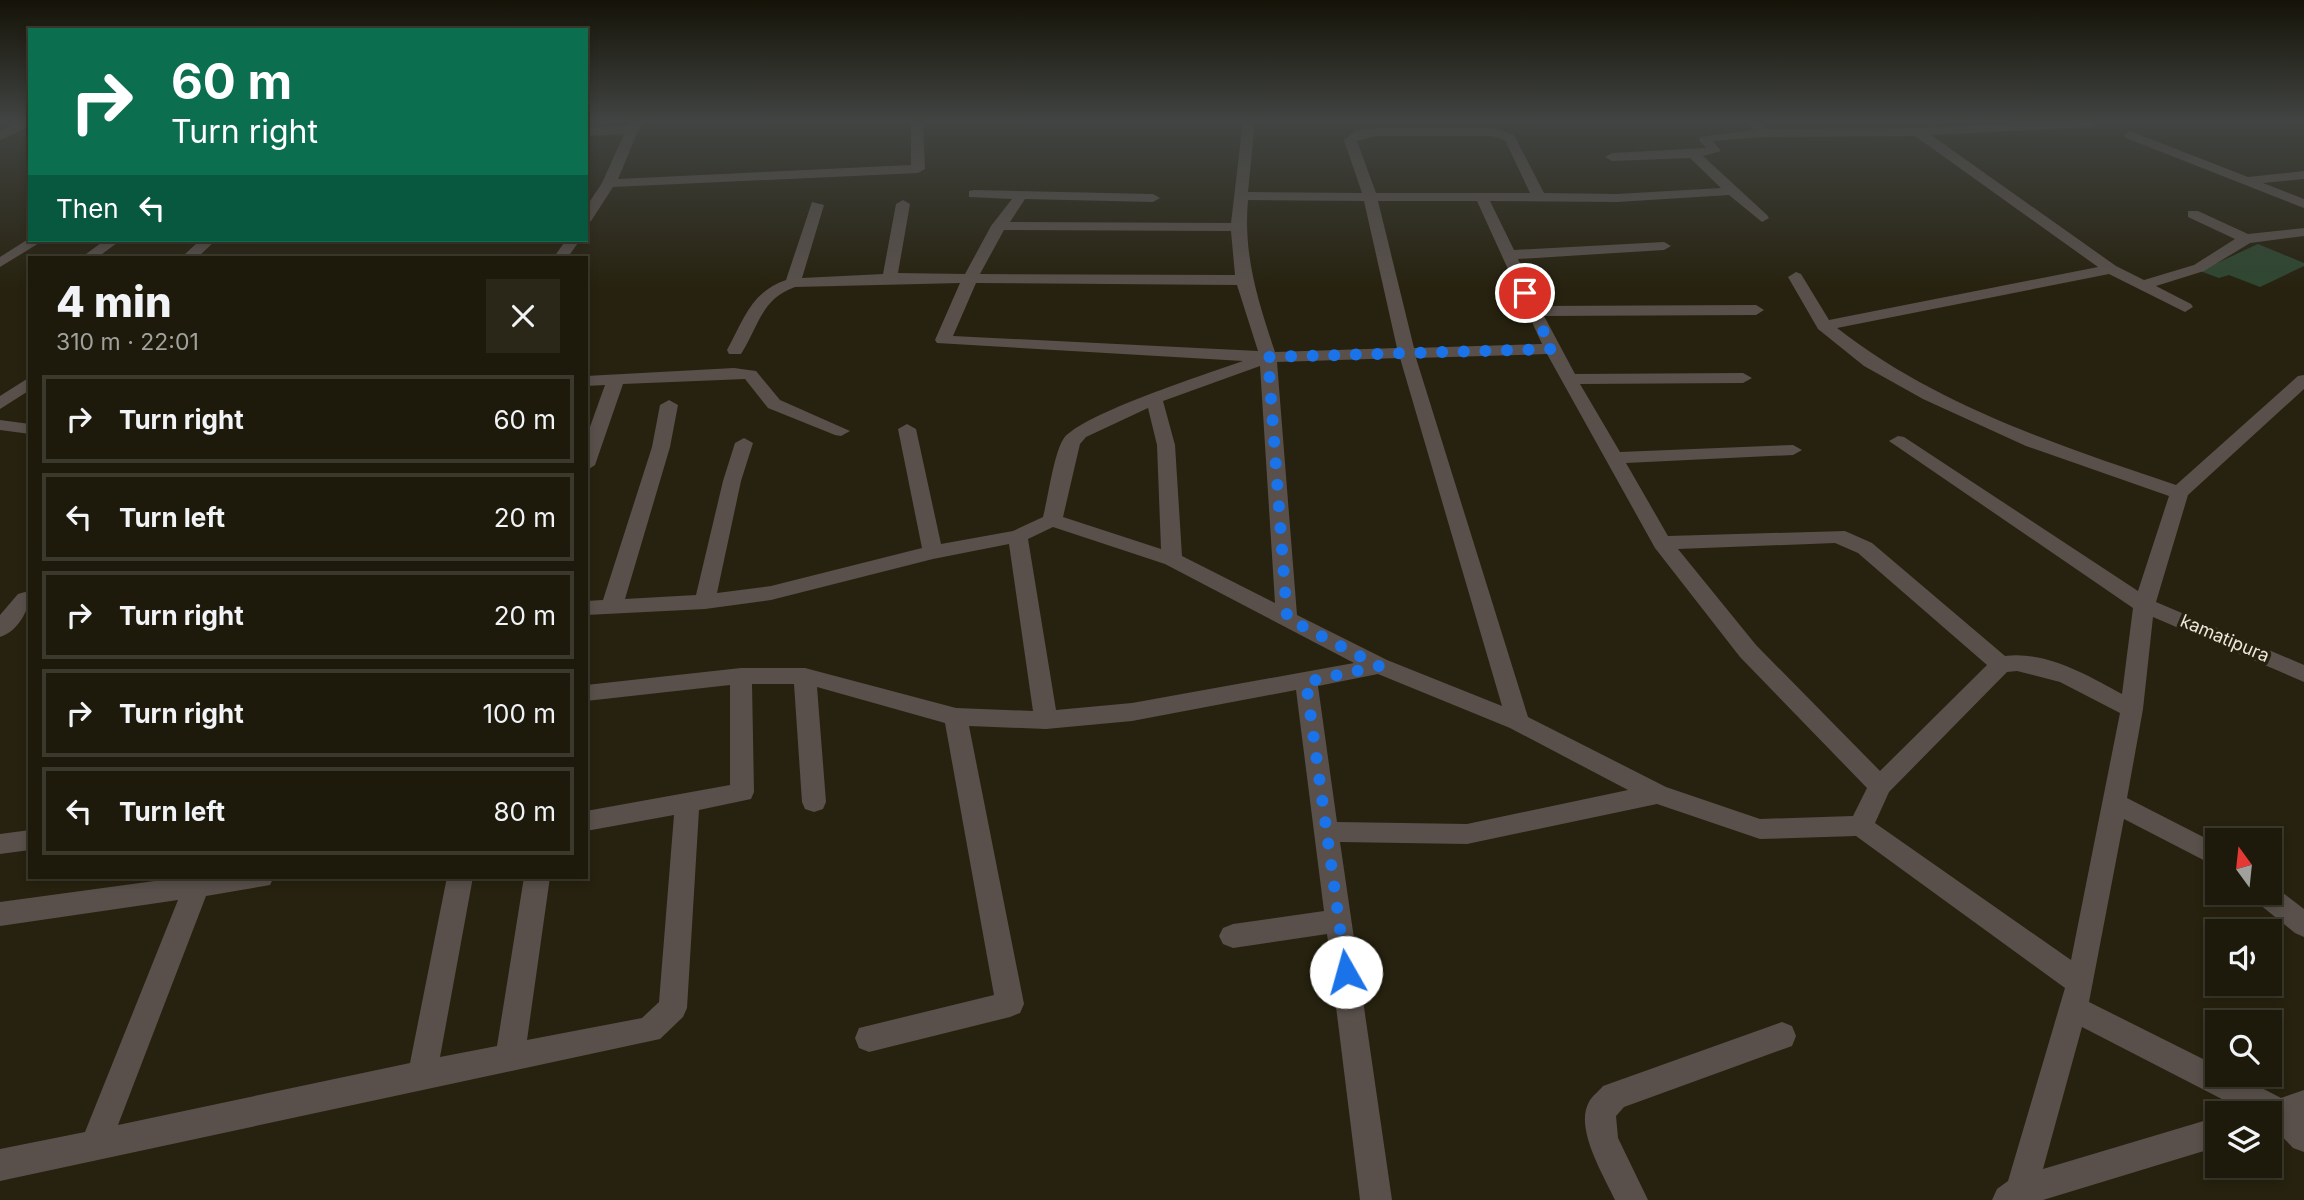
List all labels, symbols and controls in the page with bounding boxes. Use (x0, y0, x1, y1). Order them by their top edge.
text: 60 m (171, 52, 292, 111)
icon: right (56, 56, 147, 147)
text: Turn right (171, 112, 318, 151)
icon: left (133, 189, 171, 227)
text: Then (56, 193, 119, 224)
pin (1495, 263, 1555, 323)
icon: arrive (1506, 274, 1544, 312)
text: 4 min (56, 276, 172, 327)
button: close (486, 279, 560, 353)
text: 310 m · 22:01 (56, 328, 199, 356)
icon: right (60, 400, 98, 438)
text: Turn right (119, 404, 244, 435)
text: 60 m (493, 404, 556, 435)
icon: left (60, 498, 98, 536)
text: Turn left (119, 502, 225, 533)
text: 20 m (494, 502, 556, 533)
icon: right (60, 596, 98, 634)
text: Turn right (119, 600, 244, 631)
text: 20 m (494, 600, 556, 631)
street label: kamatipura (2177, 610, 2273, 666)
icon: right (60, 694, 98, 732)
text: Turn right (119, 698, 244, 729)
text: 100 m (483, 698, 556, 729)
icon: left (60, 792, 98, 830)
text: Turn left (119, 796, 225, 827)
text: 80 m (493, 796, 556, 827)
north arrow (2205, 828, 2282, 905)
map controls (2205, 828, 2282, 1178)
button: sound (2205, 919, 2282, 996)
position arrow (1309, 935, 1383, 1009)
button: search (2205, 1010, 2282, 1087)
button: layers (2205, 1101, 2282, 1178)

